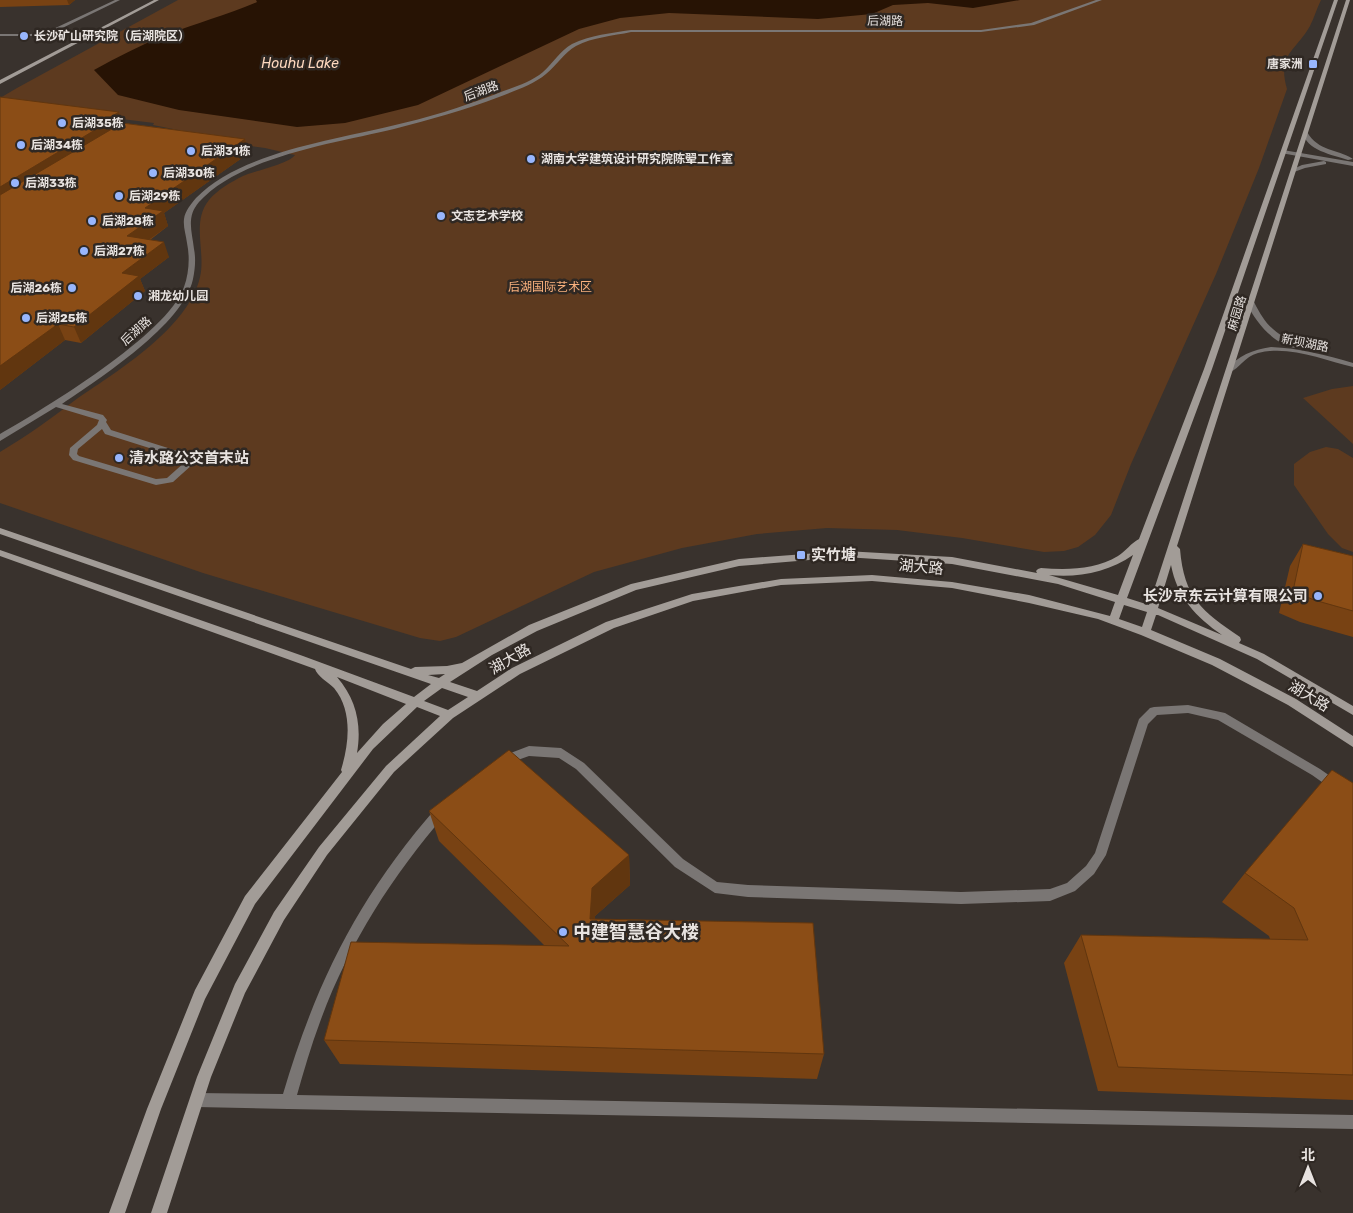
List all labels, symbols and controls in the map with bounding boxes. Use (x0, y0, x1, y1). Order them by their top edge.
street label: 后湖路 (867, 14, 903, 28)
place label: 长沙矿山研究院（后湖院区） (34, 29, 190, 43)
marker: 长沙矿山研究院（后湖院区） (18, 30, 30, 42)
water label: Houhu Lake (261, 55, 339, 72)
place label: 唐家洲 (1267, 57, 1303, 71)
marker: 唐家洲 (1307, 58, 1319, 70)
street label: 后湖路 (462, 78, 500, 104)
place label: 后湖35栋 (72, 116, 124, 130)
marker: 后湖35栋 (56, 117, 68, 129)
place label: 后湖34栋 (31, 138, 83, 152)
marker: 后湖34栋 (15, 139, 27, 151)
place label: 后湖31栋 (201, 144, 251, 158)
marker: 后湖31栋 (185, 145, 197, 157)
place label: 湖南大学建筑设计研究院陈翚工作室 (541, 152, 733, 166)
marker: 湖南大学建筑设计研究院陈翚工作室 (525, 153, 537, 165)
place label: 后湖30栋 (163, 166, 215, 180)
marker: 后湖30栋 (147, 167, 159, 179)
place label: 后湖33栋 (25, 176, 77, 190)
marker: 后湖33栋 (9, 177, 21, 189)
place label: 后湖29栋 (129, 189, 181, 203)
marker: 后湖29栋 (113, 190, 125, 202)
place label: 文志艺术学校 (451, 209, 523, 223)
marker: 文志艺术学校 (435, 210, 447, 222)
place label: 后湖28栋 (102, 214, 154, 228)
marker: 后湖28栋 (86, 215, 98, 227)
place label: 后湖27栋 (94, 244, 145, 258)
marker: 后湖27栋 (78, 245, 90, 257)
park label: 后湖国际艺术区 (508, 280, 592, 294)
place label: 后湖26栋 (10, 281, 62, 295)
marker: 后湖26栋 (66, 282, 78, 294)
place label: 湘龙幼儿园 (148, 289, 208, 303)
marker: 湘龙幼儿园 (132, 290, 144, 302)
street label: 麻园路 (1225, 294, 1249, 332)
place label: 后湖25栋 (36, 311, 88, 325)
marker: 后湖25栋 (20, 312, 32, 324)
street label: 后湖路 (118, 314, 154, 348)
street label: 新坝湖路 (1280, 332, 1330, 354)
place label: 清水路公交首末站 (129, 449, 249, 467)
marker: 清水路公交首末站 (113, 452, 125, 464)
place label: 实竹塘 (811, 546, 856, 564)
marker: 实竹塘 (795, 549, 807, 561)
street label: 湖大路 (898, 556, 944, 578)
place label: 长沙京东云计算有限公司 (1143, 587, 1308, 605)
marker: 长沙京东云计算有限公司 (1312, 590, 1324, 602)
street label: 湖大路 (486, 640, 534, 678)
street label: 湖大路 (1285, 677, 1333, 715)
place label: 中建智慧谷大楼 (573, 921, 699, 943)
marker: 中建智慧谷大楼 (557, 926, 569, 938)
north arrow (1283, 1143, 1333, 1193)
text: 北 (1301, 1147, 1315, 1164)

